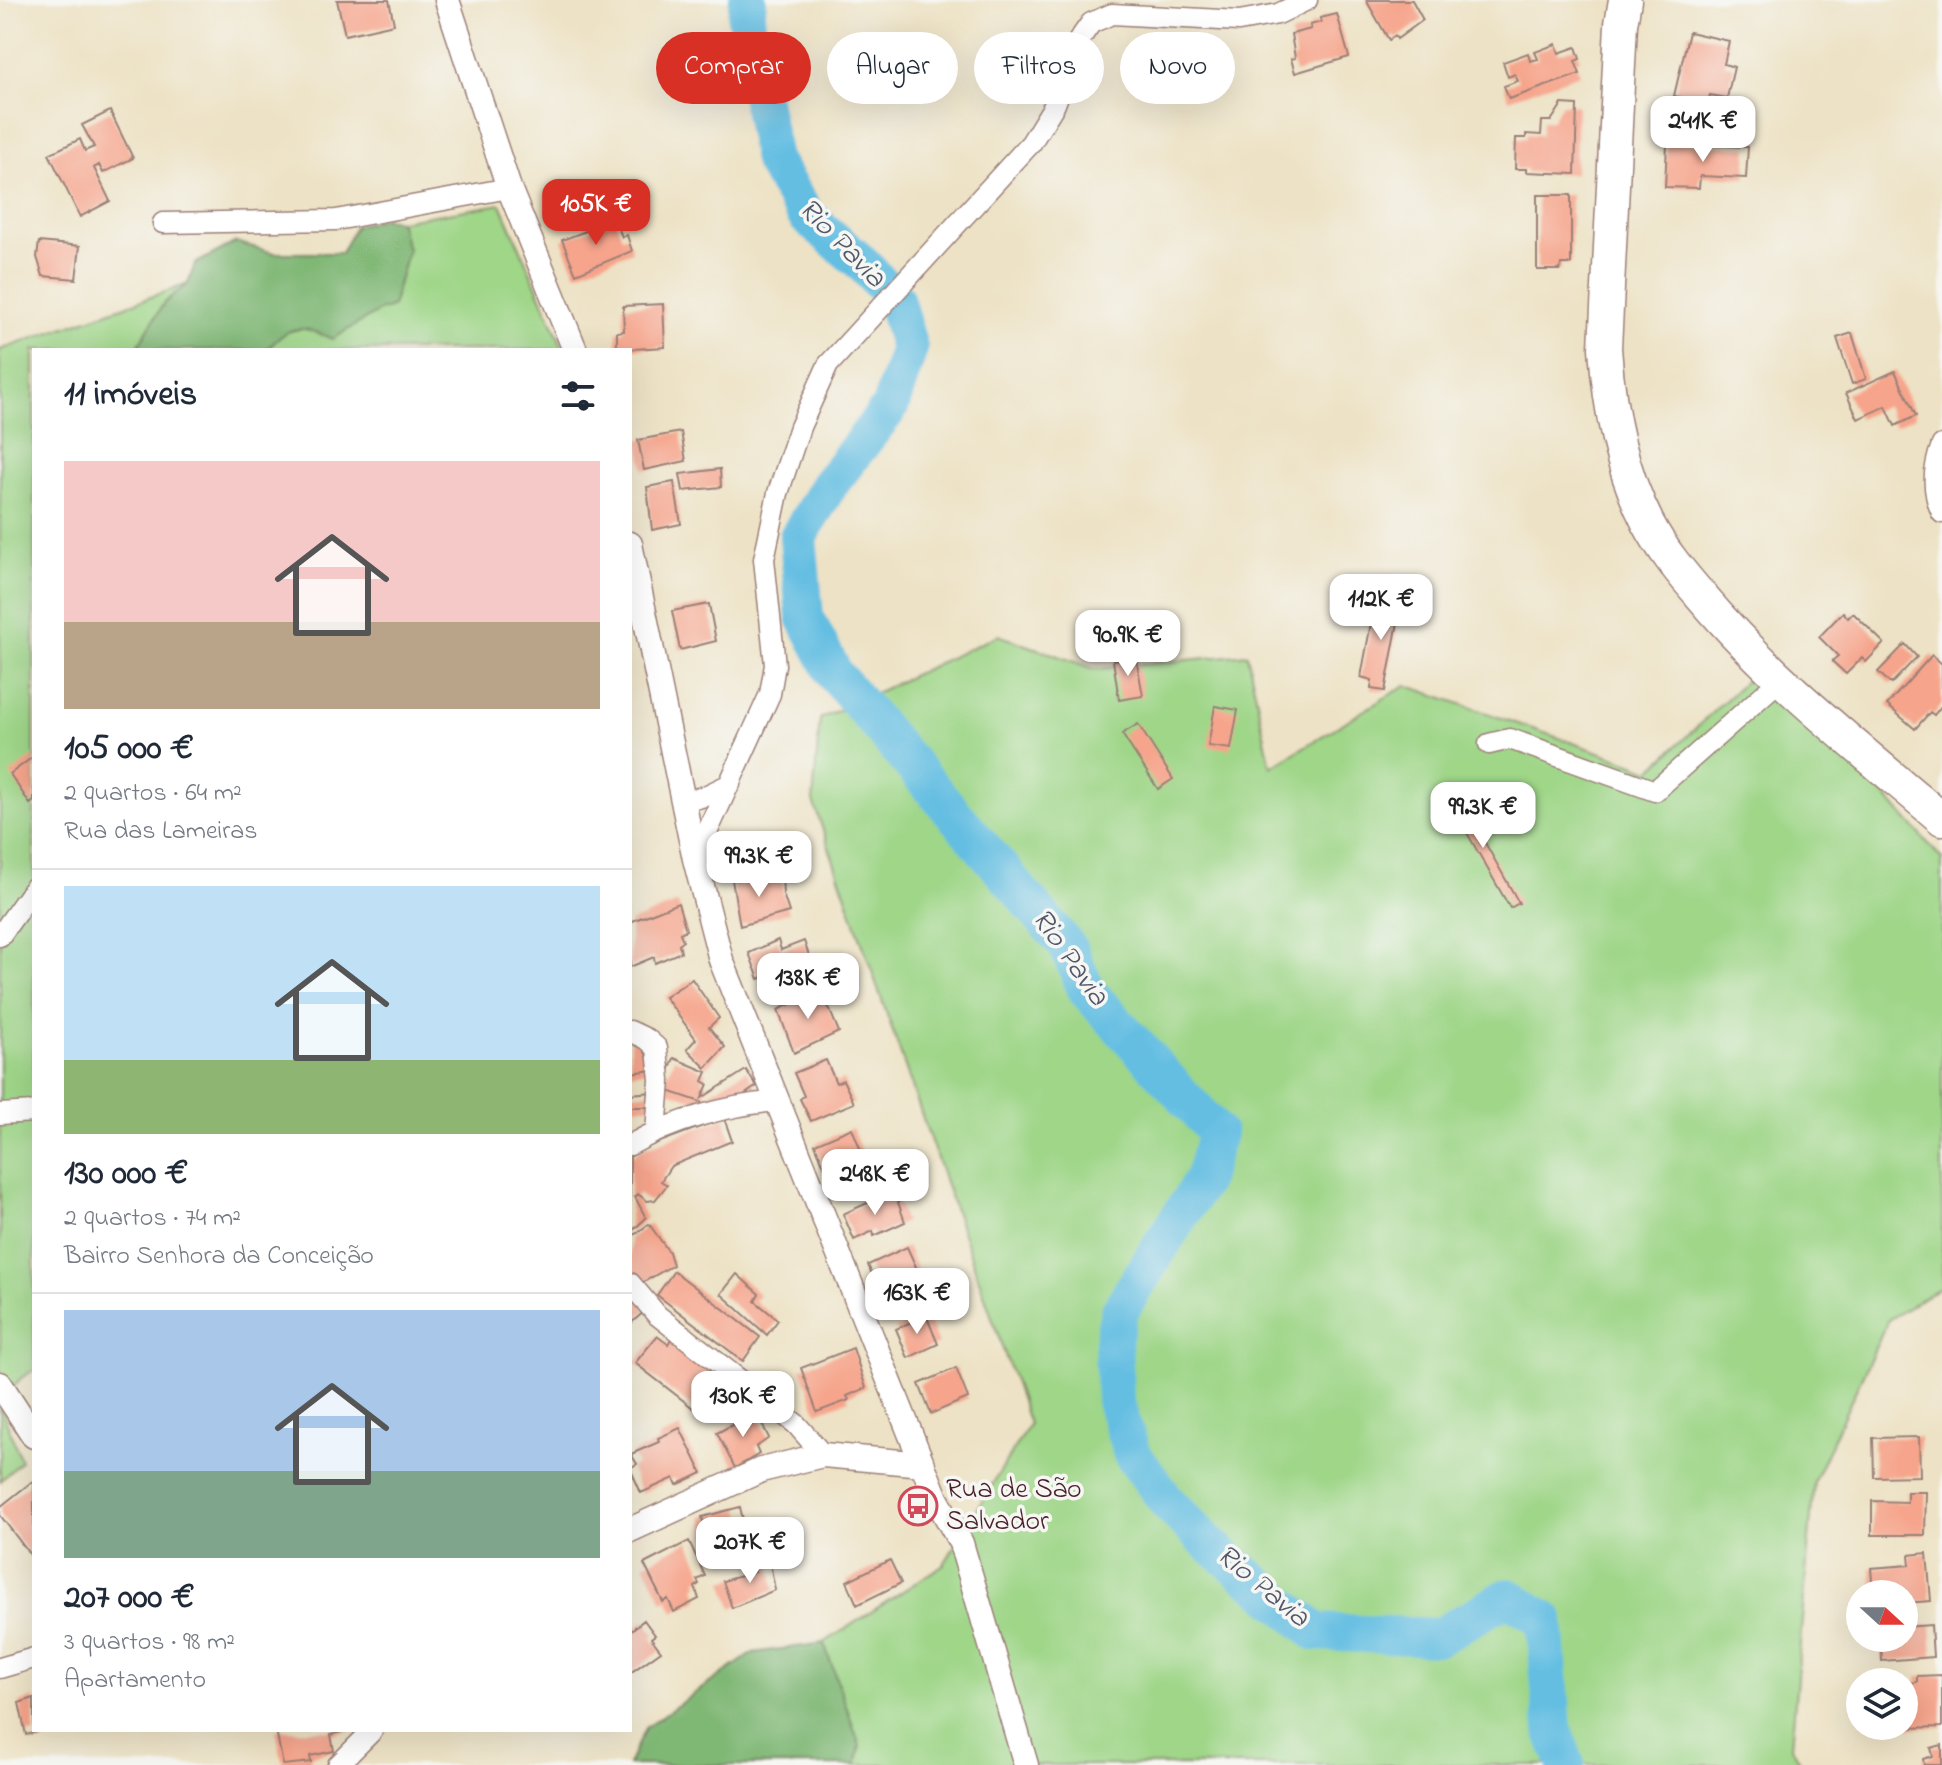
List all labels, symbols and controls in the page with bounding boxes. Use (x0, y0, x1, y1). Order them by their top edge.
chip: Comprar (656, 32, 811, 104)
chip: Alugar (827, 32, 958, 104)
chip: Filtros (974, 32, 1104, 104)
chip: Novo (1120, 32, 1235, 104)
pin: 241K € (1638, 96, 1768, 164)
text: 241K € (1668, 103, 1738, 141)
pin: 105K € (531, 179, 661, 247)
text: 105K € (560, 186, 632, 224)
water label: Rio Pavia (787, 189, 896, 299)
text: 11 imóveis (64, 371, 197, 421)
icon: filters (556, 374, 600, 418)
icon: home (260, 513, 404, 657)
pin: 112K € (1316, 574, 1446, 642)
text: 112K € (1348, 581, 1414, 619)
pin: 90.9K € (1054, 610, 1202, 678)
text: 90.9K € (1093, 617, 1163, 655)
text: 105 000 € (64, 725, 194, 775)
text: 2 quartos · 64 m² (64, 775, 242, 813)
pin: 99.3K € (1409, 782, 1557, 850)
text: 99.3K € (1449, 789, 1517, 827)
text: Rua das Lameiras (64, 813, 258, 851)
pin: 99.3K € (685, 831, 833, 899)
text: 99.3K € (725, 838, 793, 876)
water label: Rio Pavia (1019, 900, 1119, 1016)
icon: home (260, 938, 404, 1082)
pin: 138K € (743, 953, 873, 1021)
text: 138K € (775, 960, 841, 998)
pin: 248K € (810, 1149, 940, 1217)
text: 130 000 € (64, 1150, 188, 1200)
text: 248K € (840, 1156, 910, 1194)
text: 2 quartos · 74 m² (64, 1200, 241, 1238)
text: Bairro Senhora da Conceição (64, 1238, 374, 1276)
pin: 163K € (852, 1268, 982, 1336)
text: 163K € (883, 1275, 951, 1313)
icon: home (260, 1362, 404, 1506)
pin: 130K € (678, 1371, 808, 1439)
text: 130K € (709, 1378, 777, 1416)
place label: Rua de São Salvador (946, 1470, 1082, 1543)
bus stop icon: Rua de São Salvador (897, 1485, 939, 1527)
pin: 207K € (685, 1517, 815, 1585)
text: 207K € (714, 1524, 786, 1562)
water label: Rio Pavia (1206, 1535, 1319, 1640)
text: 207 000 € (64, 1574, 194, 1624)
north arrow (1846, 1580, 1918, 1652)
map controls (1846, 1580, 1918, 1740)
text: 3 quartos · 98 m² (64, 1624, 235, 1662)
text: Apartamento (64, 1662, 206, 1700)
button: layers (1846, 1668, 1918, 1740)

